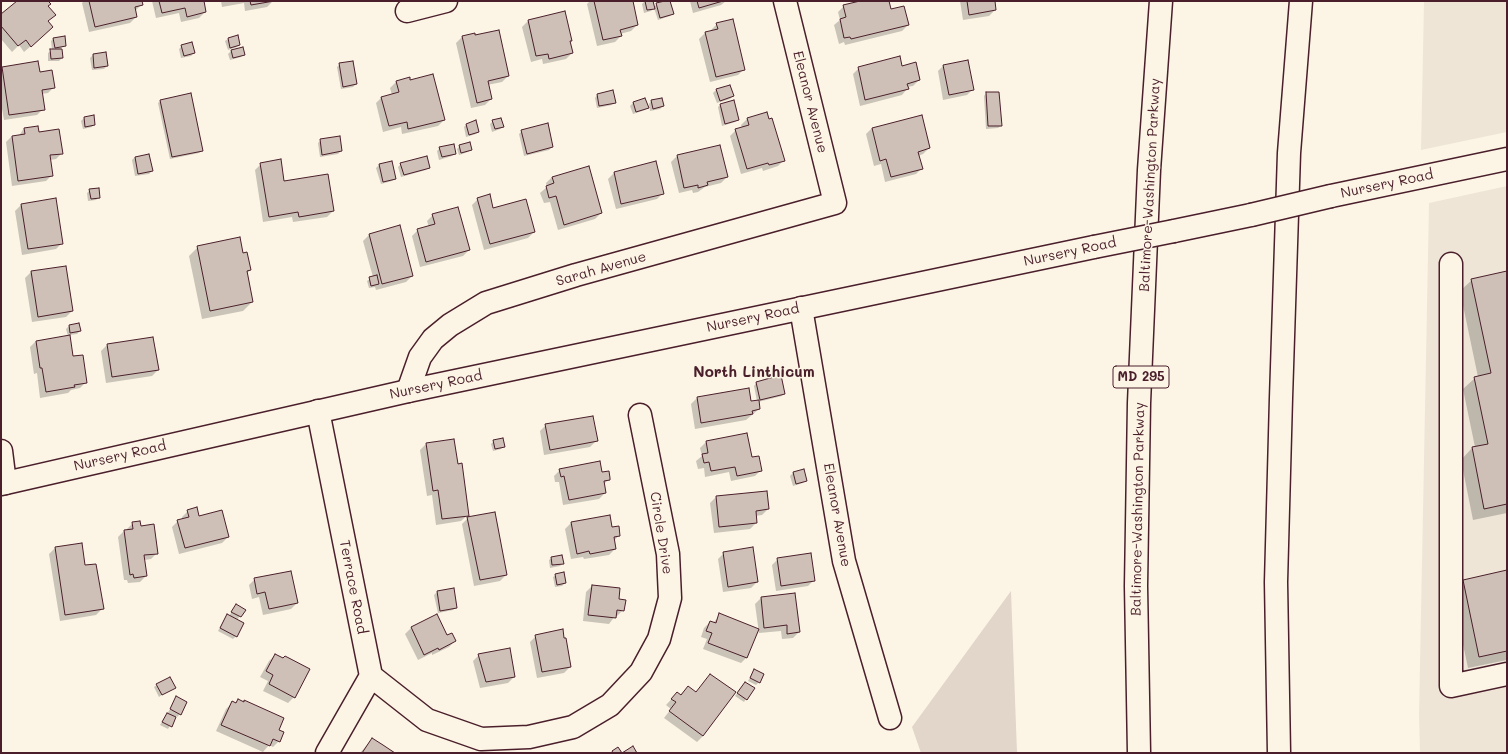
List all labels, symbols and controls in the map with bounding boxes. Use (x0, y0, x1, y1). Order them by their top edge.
street label: Eleanor Avenue (789, 49, 831, 155)
street label: Baltimore-Washington Parkway (1136, 78, 1164, 292)
street label: Nursery Road (1339, 166, 1435, 202)
street label: Nursery Road (1022, 234, 1118, 270)
street label: Sarah Avenue (554, 248, 648, 290)
street label: Nursery Road (705, 300, 801, 336)
district label: North Linthicum (693, 363, 815, 381)
road number: MD 295 (1113, 366, 1169, 388)
street label: Nursery Road (388, 367, 484, 403)
street label: Baltimore-Washington Parkway (1128, 402, 1148, 616)
street label: Nursery Road (72, 437, 168, 475)
street label: Eleanor Avenue (820, 462, 854, 568)
street label: Circle Drive (646, 491, 676, 575)
street label: Terrace Road (336, 539, 370, 635)

